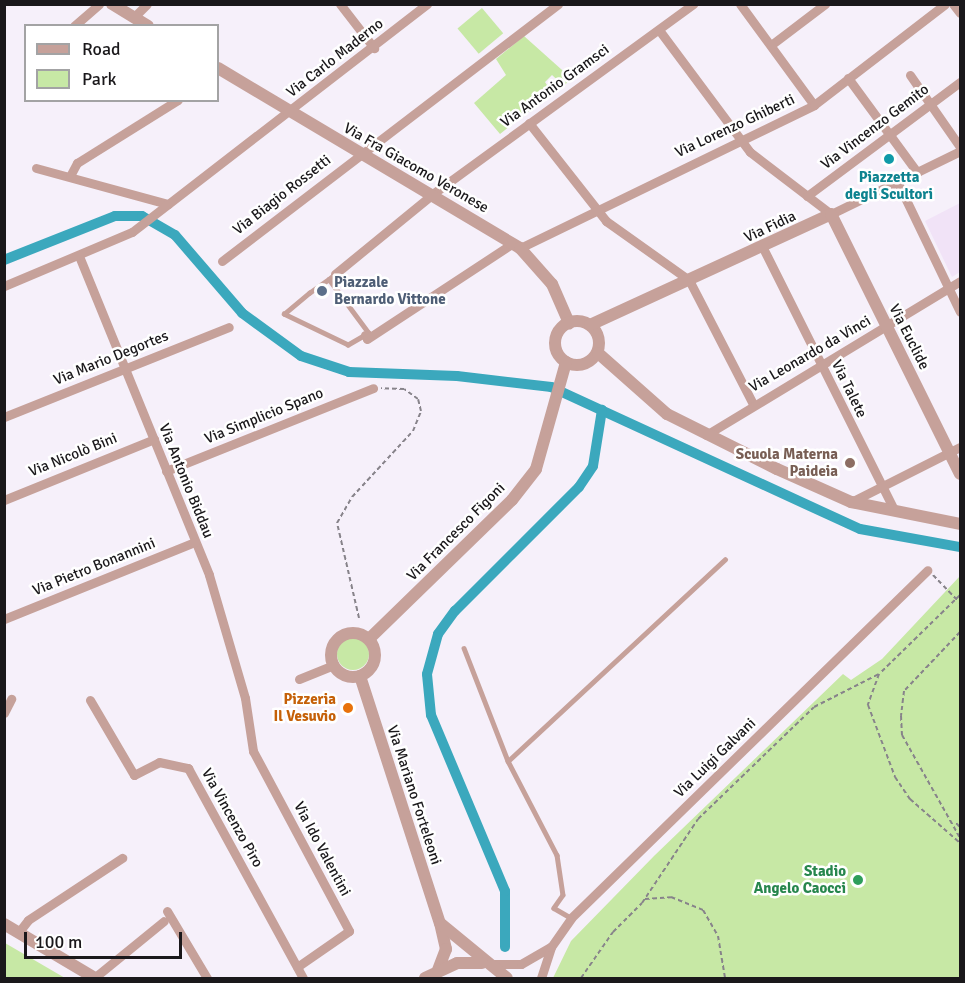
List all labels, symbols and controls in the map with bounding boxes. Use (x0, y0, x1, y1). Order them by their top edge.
street label: Via Carlo Maderno (283, 15, 387, 101)
legend (24, 24, 219, 102)
text: Road (82, 38, 121, 60)
street label: Via Antonio Gramsci (497, 41, 613, 131)
text: Park (82, 68, 117, 90)
street label: Via Vincenzo Gemito (817, 80, 933, 174)
street label: Via Lorenzo Ghiberti (672, 90, 798, 162)
street label: Via Fra Giacomo Veronese (340, 119, 492, 217)
street label: Via Biagio Rossetti (229, 151, 335, 239)
marker: Piazzetta degli Scultori (882, 152, 896, 166)
place label: Piazzetta degli Scultori (845, 168, 933, 203)
street label: Via Fidia (741, 207, 799, 247)
place label: Piazzale Bernardo Vittone (334, 273, 446, 308)
marker: Piazzale Bernardo Vittone (315, 284, 329, 298)
street label: Via Euclide (885, 301, 933, 373)
street label: Via Leonardo da Vinci (746, 312, 874, 396)
street label: Via Mario Degortes (51, 327, 171, 389)
street label: Via Talete (827, 357, 871, 421)
street label: Via Simplicio Spano (202, 384, 326, 448)
street label: Via Antonio Biddau (155, 421, 217, 541)
street label: Via Nicolò Bini (26, 429, 120, 481)
place label: Scuola Materna Paideia (736, 445, 838, 480)
marker: Scuola Materna Paideia (843, 456, 857, 470)
street label: Via Francesco Figoni (403, 479, 509, 585)
street label: Via Pietro Bonannini (30, 534, 158, 600)
place label: Pizzeria Il Vesuvio (273, 690, 336, 725)
marker: Pizzeria Il Vesuvio (341, 701, 355, 715)
street label: Via Luigi Galvani (670, 714, 760, 802)
street label: Via Mariano Forteleoni (383, 723, 445, 867)
street label: Via Vincenzo Piro (197, 765, 267, 871)
street label: Via Ido Valentini (290, 799, 354, 899)
place label: Stadio Angelo Caocci (754, 862, 846, 897)
marker: Stadio Angelo Caocci (851, 873, 865, 887)
scale bar (27, 920, 184, 958)
text: 100 m (35, 931, 82, 953)

